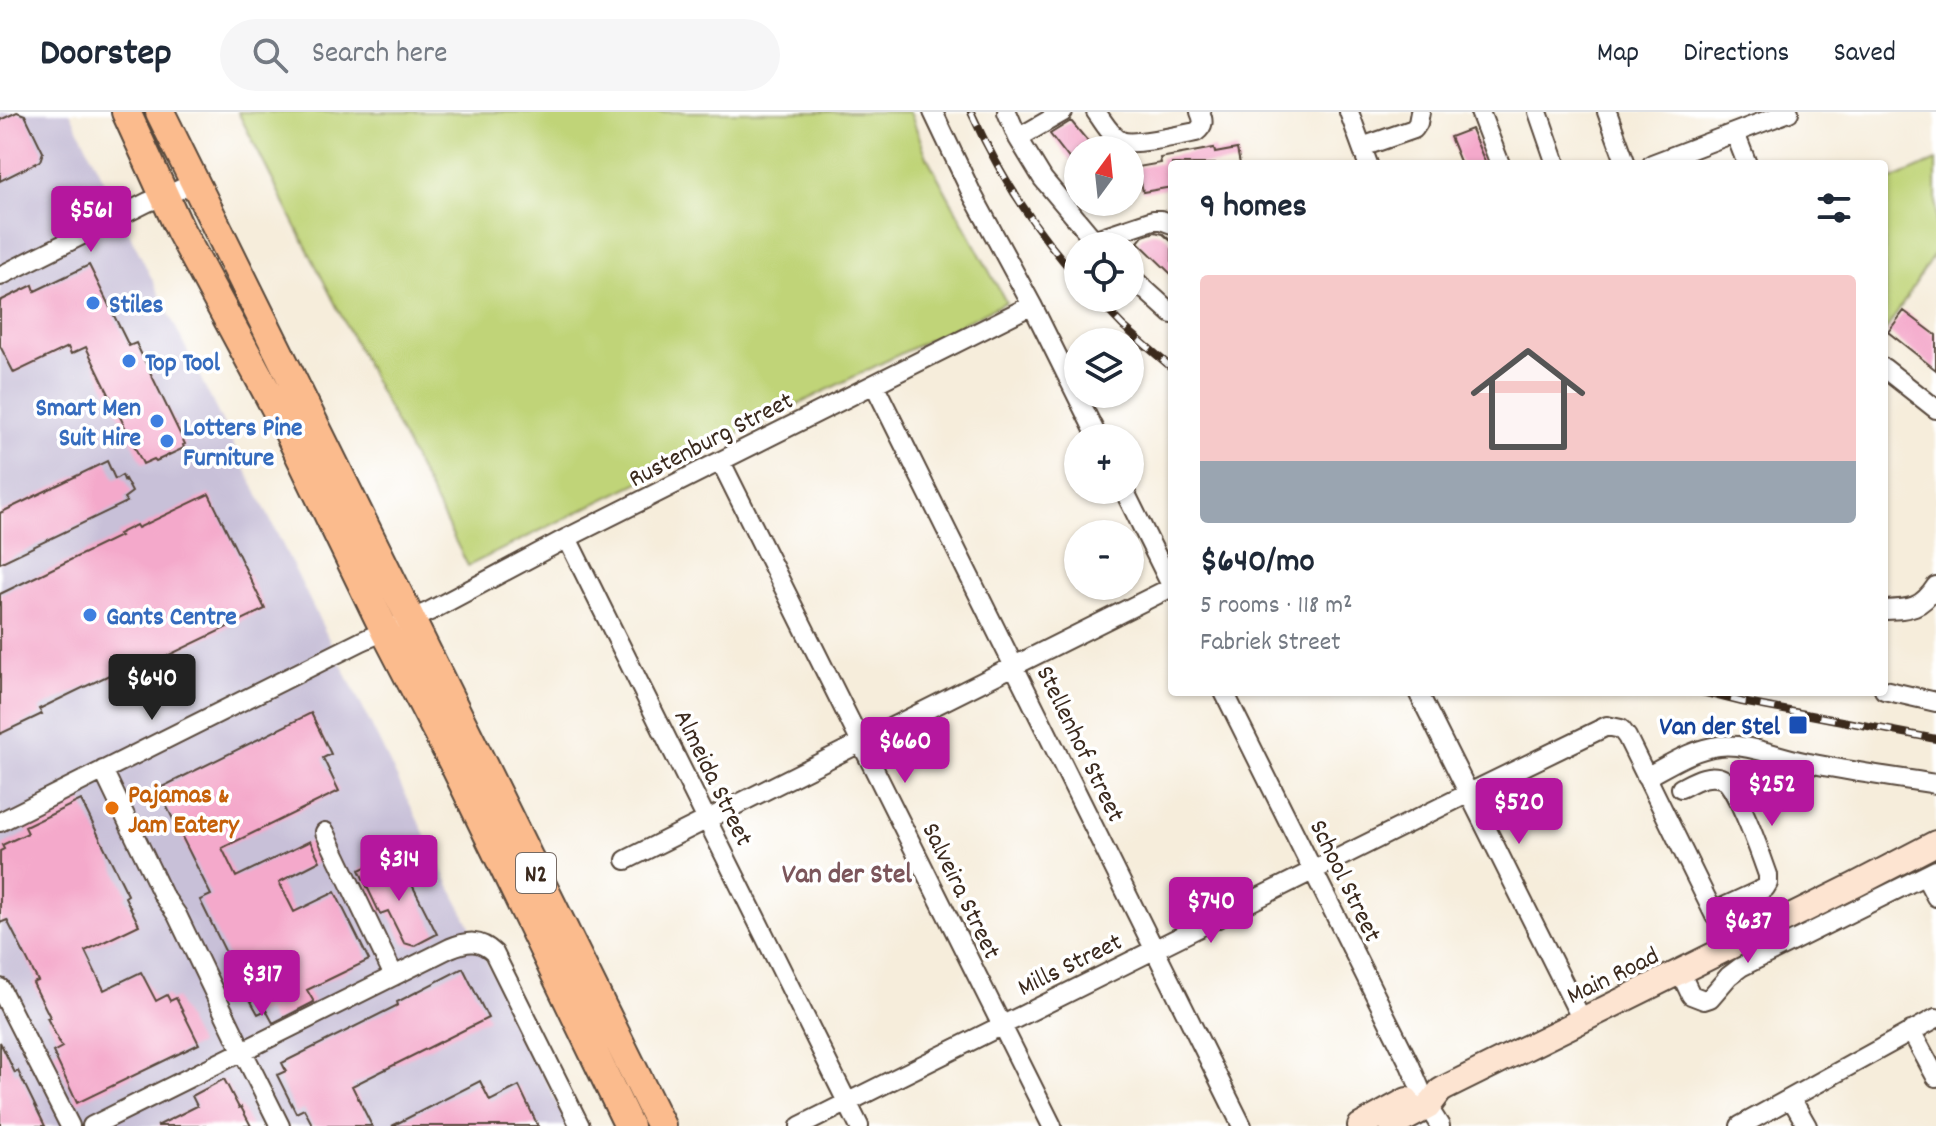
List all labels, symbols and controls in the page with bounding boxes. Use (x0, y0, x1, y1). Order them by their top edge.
search box (220, 19, 780, 91)
text: Doorstep (40, 28, 172, 83)
icon: search (248, 33, 292, 77)
text: Search here (312, 34, 447, 77)
text: Map (1597, 35, 1639, 75)
text: Directions (1683, 35, 1789, 75)
text: Saved (1833, 35, 1896, 75)
north arrow (1064, 136, 1144, 216)
map controls (1064, 136, 1144, 600)
text: 9 homes (1200, 184, 1307, 233)
pin: $561 (44, 186, 138, 254)
icon: filters (1812, 186, 1856, 230)
text: $561 (69, 193, 113, 230)
button: locate (1064, 232, 1144, 312)
place label: Stiles (109, 288, 163, 325)
marker: Stiles (84, 294, 102, 312)
icon: home (1456, 327, 1600, 471)
button: layers (1064, 328, 1144, 408)
place label: Top Tool (145, 346, 221, 383)
marker: Top Tool (120, 352, 138, 370)
street label: Rustenburg Street (623, 383, 801, 499)
place label: Smart Men Suit Hire (36, 391, 141, 458)
place label: Lotters Pine Furniture (183, 411, 302, 478)
marker: Smart Men Suit Hire (148, 412, 166, 430)
button: + (1064, 424, 1144, 504)
marker: Lotters Pine Furniture (158, 432, 176, 450)
button: − (1064, 520, 1144, 600)
text: $640/mo (1200, 539, 1315, 588)
text: 5 rooms · 118 m² (1200, 588, 1353, 625)
place label: Gants Centre (106, 600, 237, 637)
marker: Gants Centre (81, 606, 99, 624)
text: Fabriek Street (1200, 625, 1341, 662)
pin: $640 (105, 654, 199, 722)
street label: Stellenhof Street (1025, 660, 1133, 829)
text: $640 (127, 661, 177, 698)
street label: Almeida Street (663, 704, 761, 854)
place label: Van der Stel (1659, 710, 1781, 747)
marker: Van der Stel (1787, 714, 1809, 736)
pin: $660 (858, 717, 952, 785)
text: $660 (879, 724, 931, 761)
pin: $252 (1725, 760, 1819, 828)
text: $252 (1748, 767, 1796, 804)
place label: Pajamas & Jam Eatery (128, 778, 240, 845)
pin: $520 (1472, 778, 1566, 846)
text: $520 (1494, 785, 1544, 822)
marker: Pajamas & Jam Eatery (103, 799, 121, 817)
street label: School Street (1298, 814, 1390, 949)
street label: Salveira Street (911, 817, 1009, 966)
pin: $314 (352, 835, 446, 903)
text: $314 (378, 842, 420, 879)
road number: N2 (516, 853, 556, 893)
district label: Van der Stel (782, 857, 912, 897)
pin: $740 (1164, 877, 1258, 945)
text: $740 (1187, 884, 1235, 921)
pin: $637 (1701, 897, 1795, 965)
text: $637 (1724, 904, 1772, 941)
street label: Mills Street (1012, 925, 1130, 1007)
street label: Main Road (1561, 939, 1666, 1015)
pin: $317 (215, 950, 309, 1018)
text: $317 (242, 957, 282, 994)

